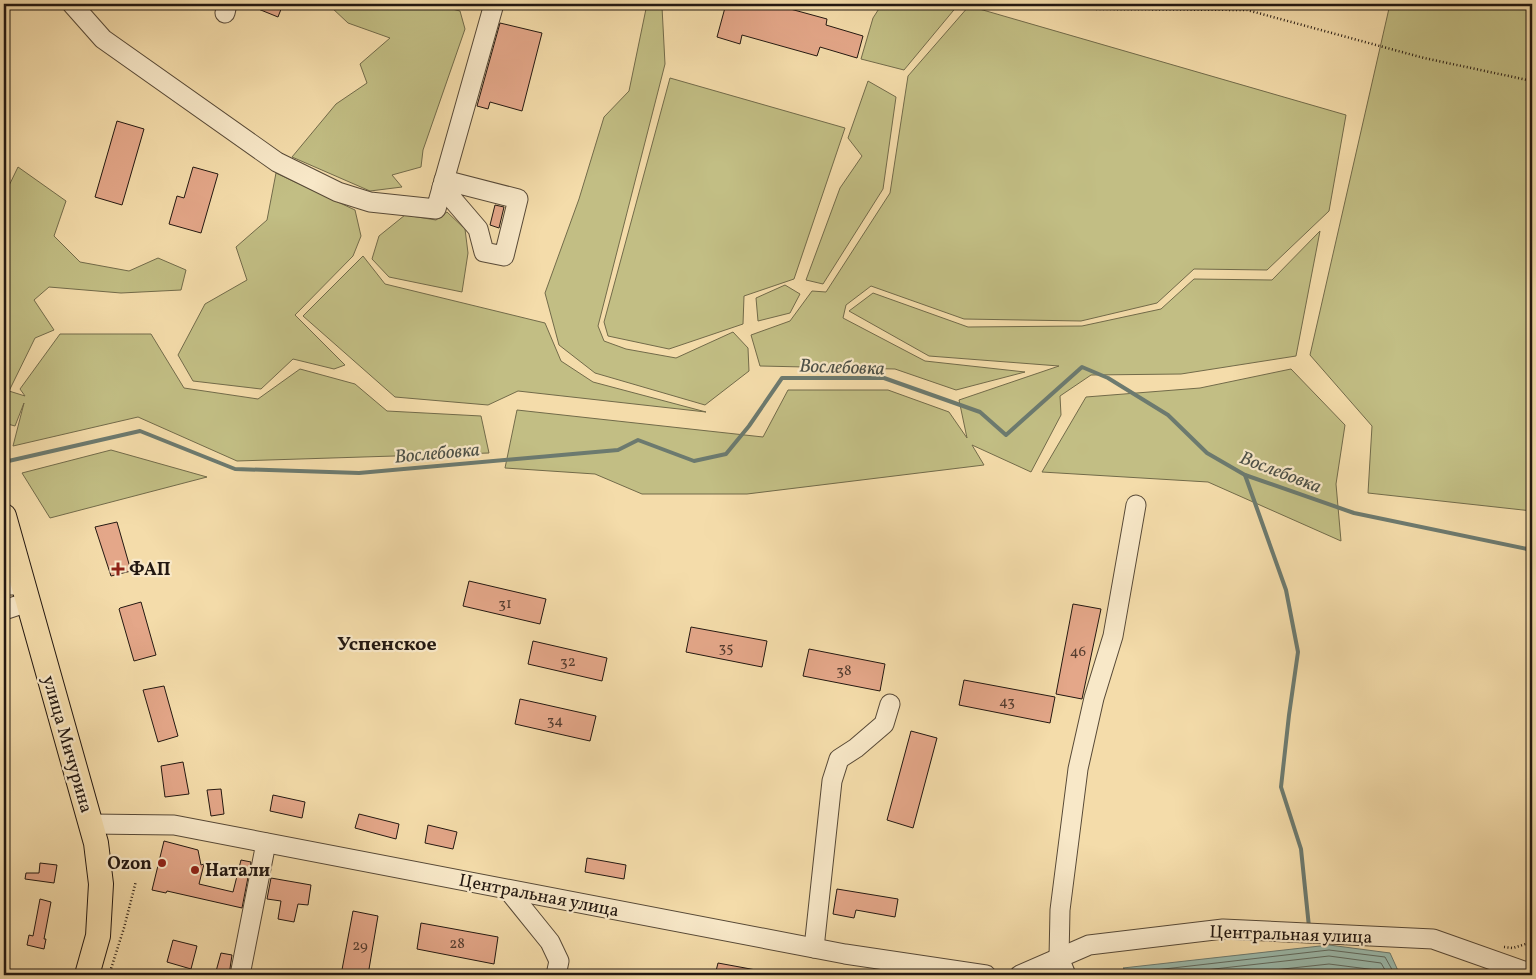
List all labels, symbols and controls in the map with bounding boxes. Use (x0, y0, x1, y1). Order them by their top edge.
water label: Вослебовка (799, 354, 885, 382)
water label: Вослебовка (393, 437, 481, 471)
water label: Вослебовка (1236, 445, 1325, 500)
place label: ФАП (129, 558, 171, 583)
marker: ФАП (111, 562, 125, 576)
house number: 31 (498, 594, 512, 615)
district label: Успенское (337, 631, 437, 659)
house number: 35 (719, 638, 733, 659)
house number: 46 (1070, 642, 1086, 663)
house number: 32 (560, 652, 576, 673)
house number: 38 (836, 661, 852, 682)
street label: улица Мичурина (35, 673, 98, 816)
house number: 43 (999, 692, 1015, 713)
house number: 34 (547, 711, 563, 732)
place label: Ozon (107, 852, 152, 877)
marker: Ozon (156, 857, 168, 869)
place label: Натали (205, 859, 270, 884)
marker: Натали (189, 864, 201, 876)
street label: Центральная улица (456, 869, 621, 924)
street label: Центральная улица (1209, 920, 1373, 951)
house number: 28 (449, 934, 465, 955)
house number: 29 (352, 936, 368, 957)

